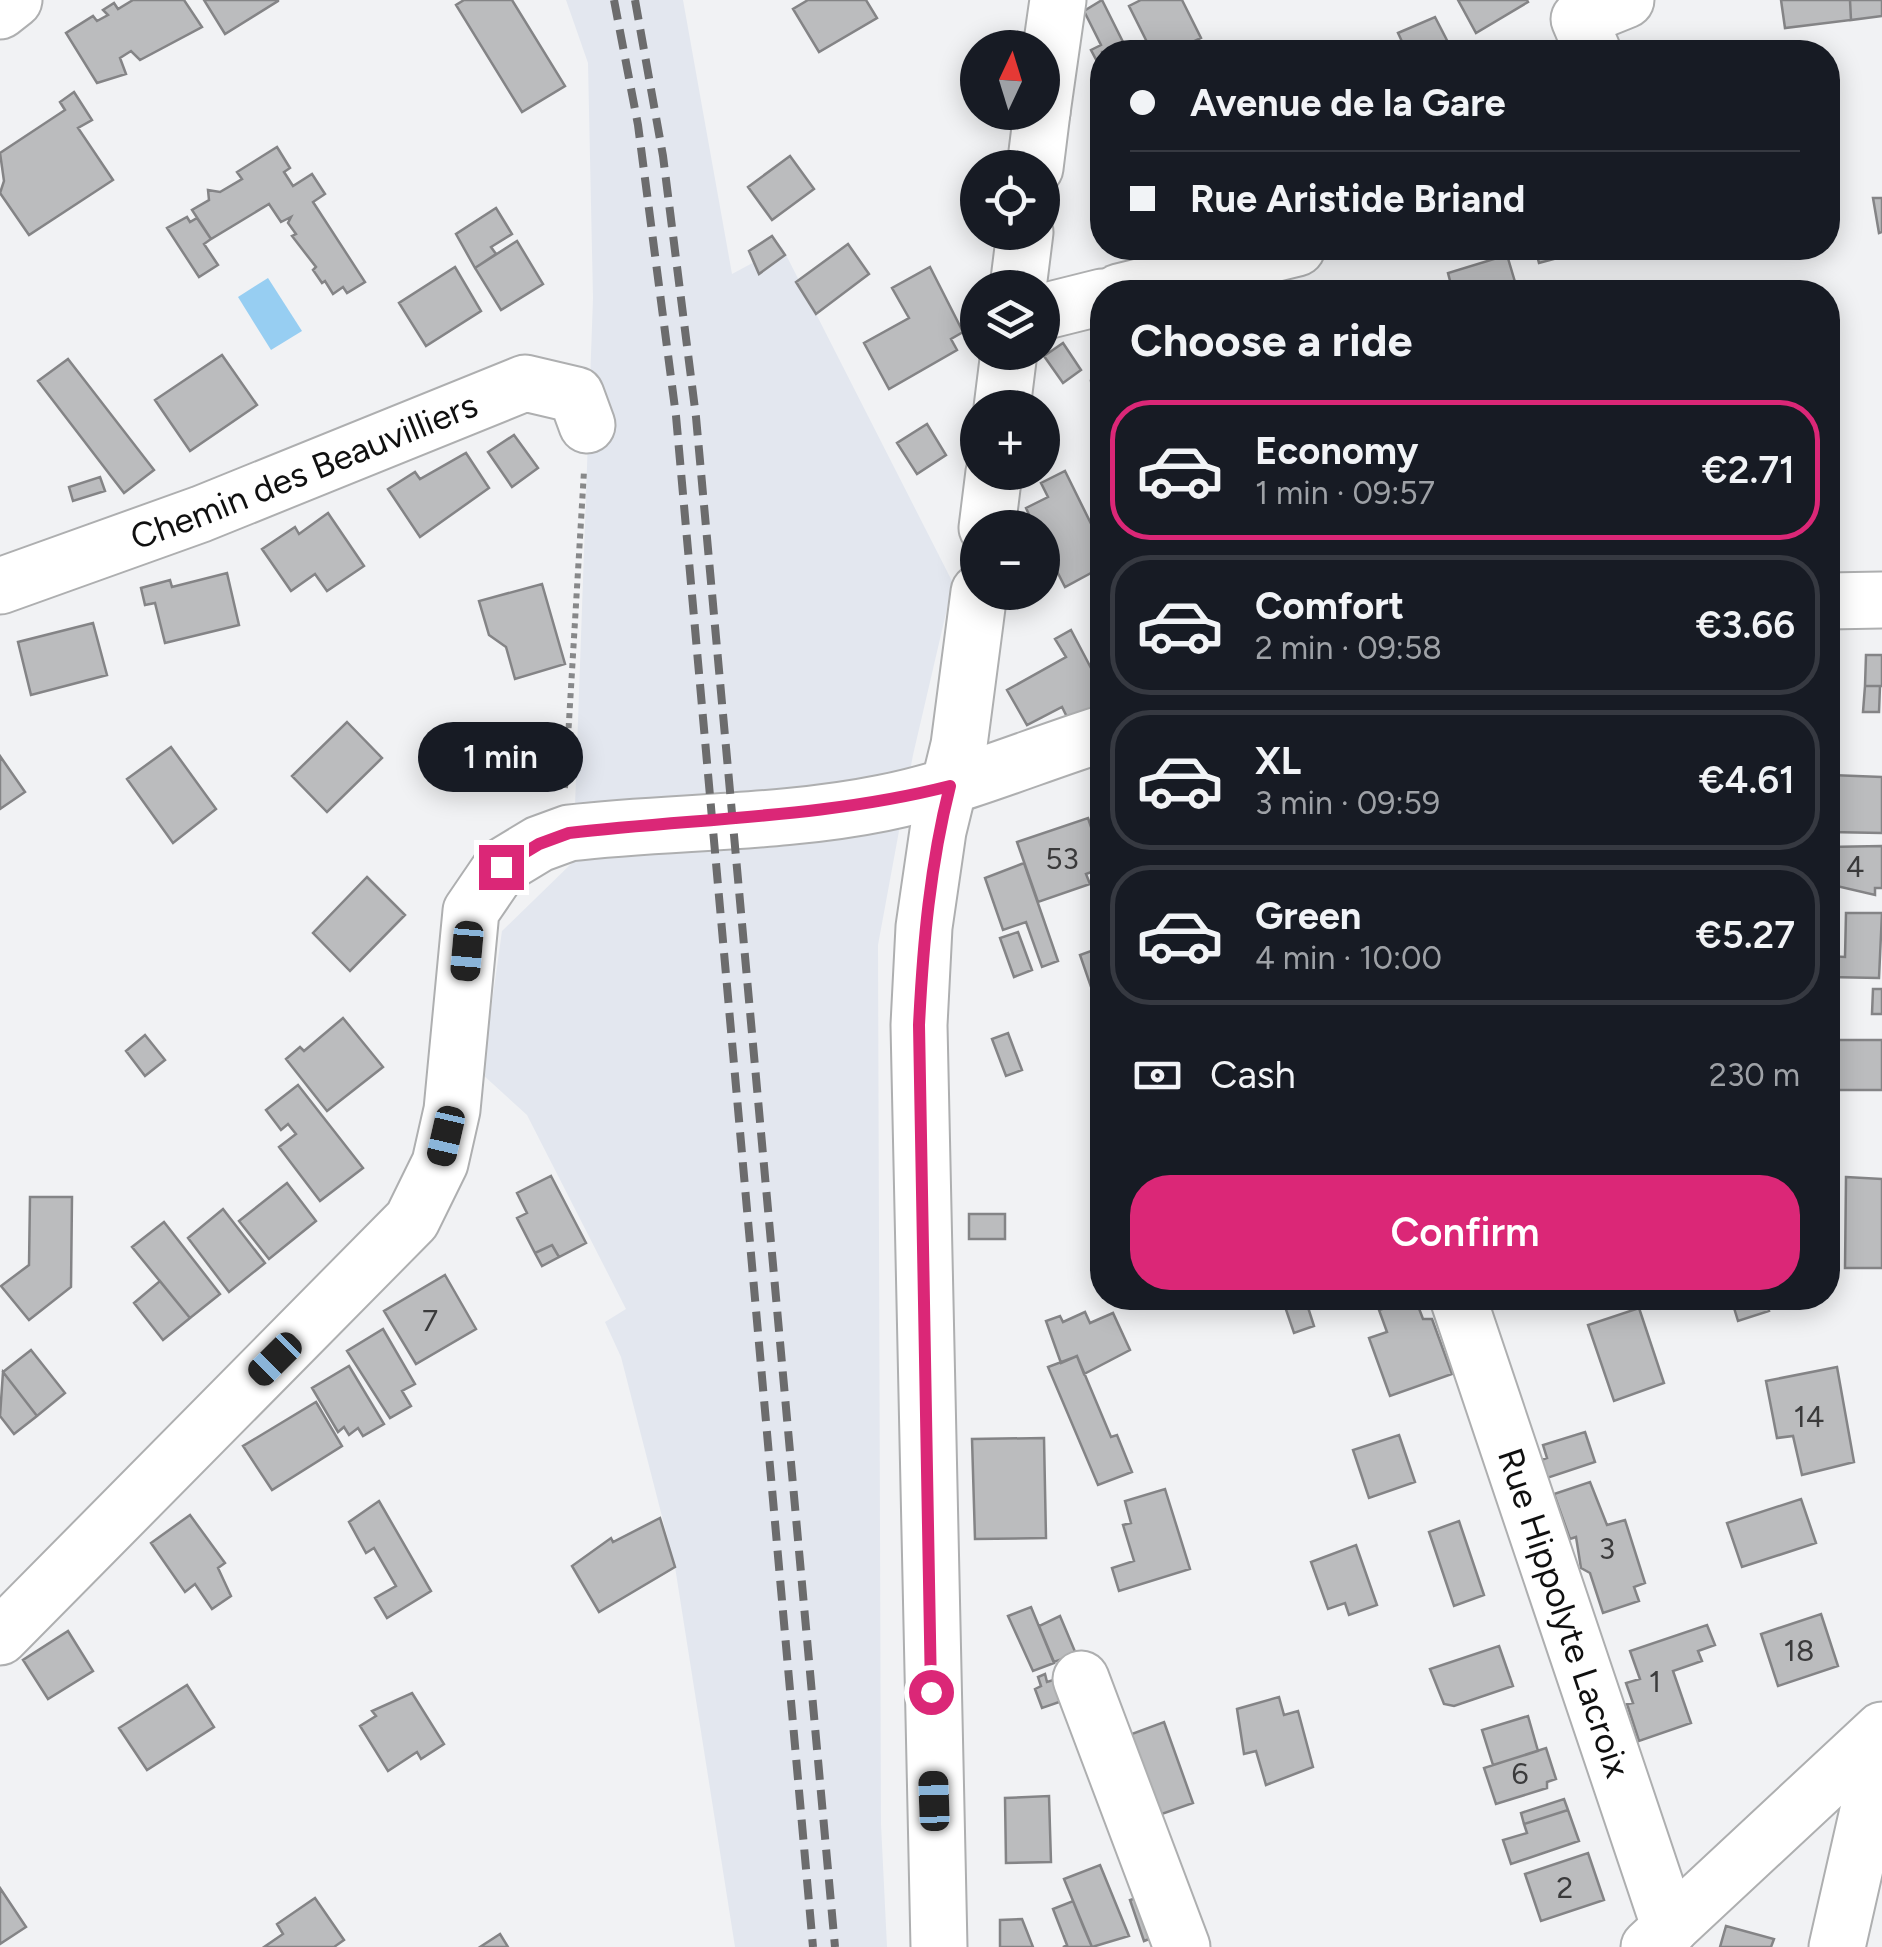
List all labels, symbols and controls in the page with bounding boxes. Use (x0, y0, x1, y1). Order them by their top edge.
north arrow (960, 30, 1060, 130)
map controls (960, 30, 1060, 610)
text: Avenue de la Gare (1190, 80, 1506, 126)
button: locate (960, 150, 1060, 250)
text: Rue Aristide Briand (1190, 176, 1525, 222)
button: layers (960, 270, 1060, 370)
text: Choose a ride (1130, 313, 1412, 367)
street label: Chemin des Beauvilliers (125, 383, 484, 559)
button: + (960, 390, 1060, 490)
icon: car (1135, 425, 1225, 515)
text: Economy (1255, 428, 1418, 474)
text: €2.71 (1702, 447, 1795, 493)
text: 1 min · 09:57 (1255, 474, 1435, 512)
button: − (960, 510, 1060, 610)
icon: car (1135, 580, 1225, 670)
text: Comfort (1255, 583, 1404, 629)
text: €3.66 (1696, 602, 1795, 648)
text: 2 min · 09:58 (1255, 629, 1442, 667)
callout: 1 min (418, 722, 584, 792)
icon: car (1135, 735, 1225, 825)
text: 1 min (463, 738, 538, 776)
text: XL (1255, 738, 1301, 784)
text: €4.61 (1699, 757, 1795, 803)
text: 3 min · 09:59 (1255, 784, 1440, 822)
house number: 53 (1045, 840, 1079, 877)
route end (479, 845, 524, 890)
house number: 4 (1846, 848, 1864, 885)
icon: car (1135, 890, 1225, 980)
text: Green (1255, 893, 1361, 939)
text: €5.27 (1696, 912, 1795, 958)
car (449, 920, 485, 982)
text: 4 min · 10:00 (1255, 939, 1442, 977)
icon: cash (1130, 1048, 1185, 1103)
text: Cash (1210, 1052, 1296, 1098)
text: 230 m (1709, 1056, 1800, 1094)
car (425, 1103, 467, 1169)
button: Confirm (1130, 1175, 1800, 1290)
house number: 7 (422, 1302, 438, 1339)
car (243, 1327, 307, 1391)
house number: 14 (1793, 1398, 1825, 1435)
street label: Rue Hippolyte Lacroix (1489, 1443, 1639, 1783)
house number: 3 (1599, 1530, 1615, 1567)
house number: 18 (1784, 1632, 1814, 1669)
house number: 1 (1649, 1663, 1661, 1700)
route start (909, 1670, 954, 1715)
house number: 6 (1512, 1755, 1529, 1792)
car (918, 1770, 950, 1832)
house number: 2 (1557, 1869, 1573, 1906)

